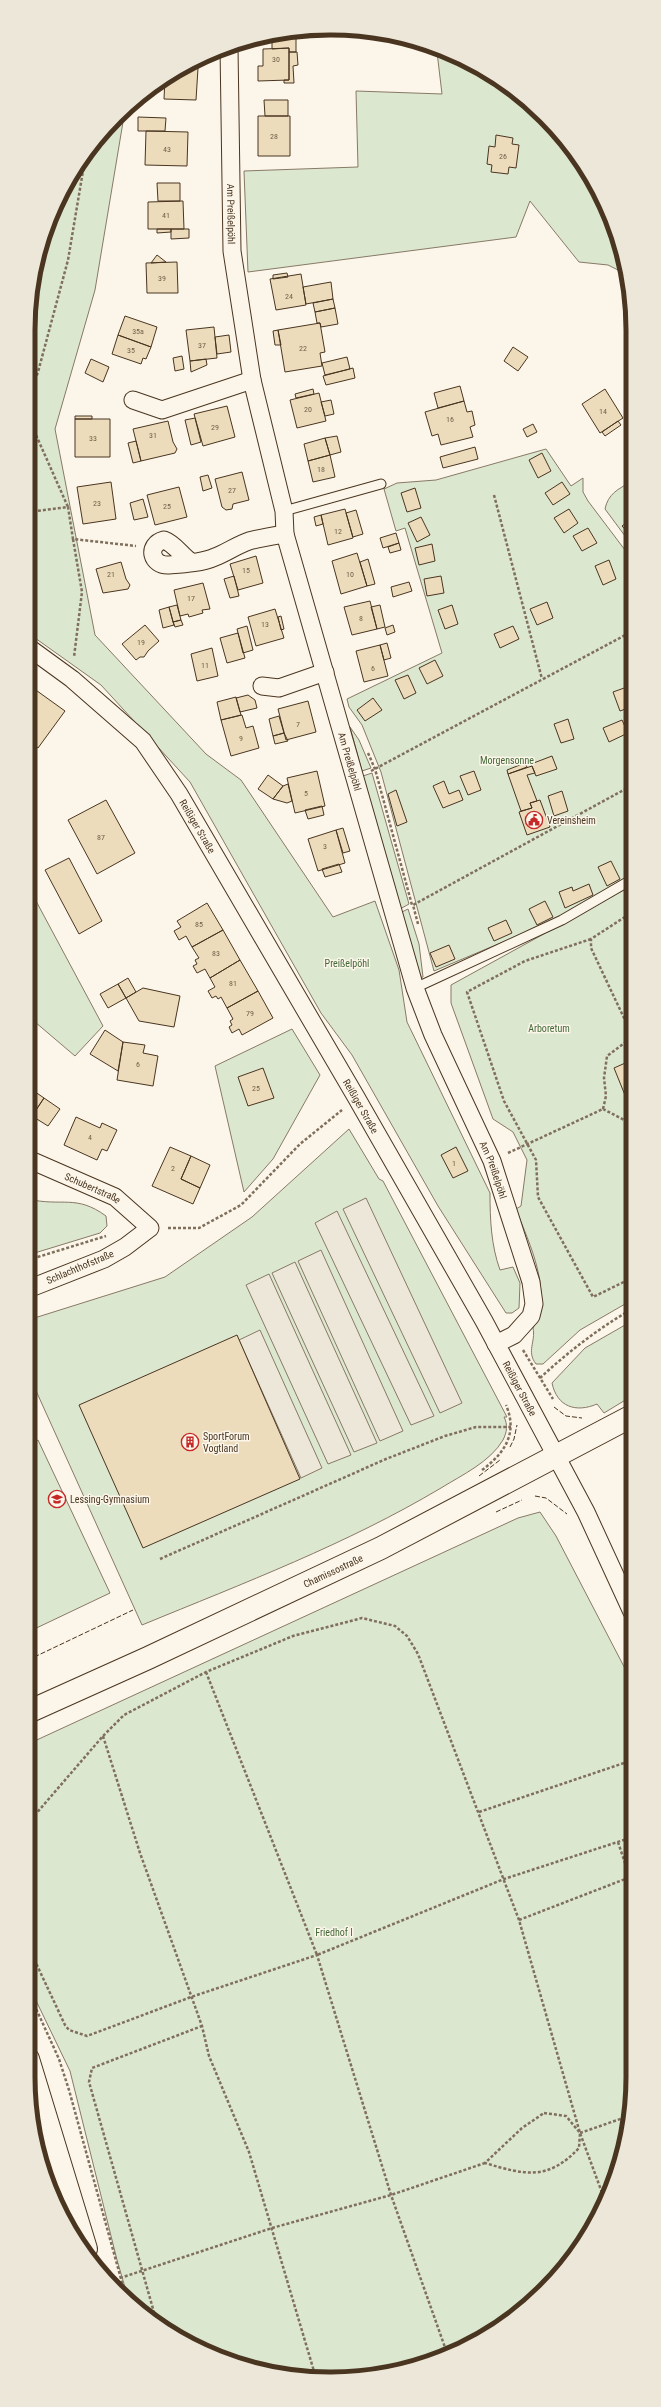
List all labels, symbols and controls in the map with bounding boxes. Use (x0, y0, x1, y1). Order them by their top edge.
house number: 30 (272, 55, 280, 64)
house number: 28 (270, 132, 278, 141)
house number: 43 (163, 145, 171, 154)
house number: 26 (499, 152, 507, 161)
street label: Am Preißelpöhl (226, 184, 237, 244)
house number: 41 (162, 211, 170, 220)
house number: 39 (158, 274, 166, 283)
house number: 24 (285, 292, 293, 301)
house number: 35a (132, 327, 144, 336)
house number: 37 (198, 341, 206, 350)
house number: 22 (299, 344, 307, 353)
house number: 35 (127, 346, 135, 355)
house number: 20 (304, 405, 312, 414)
house number: 14 (599, 407, 607, 416)
house number: 16 (446, 415, 454, 424)
house number: 29 (211, 423, 219, 432)
house number: 31 (149, 431, 157, 440)
house number: 33 (89, 434, 97, 443)
house number: 18 (317, 465, 325, 474)
house number: 27 (228, 486, 236, 495)
house number: 23 (93, 499, 101, 508)
house number: 25 (163, 502, 171, 511)
house number: 12 (334, 527, 342, 536)
house number: 15 (242, 566, 250, 575)
house number: 21 (107, 570, 115, 579)
house number: 10 (346, 570, 354, 579)
house number: 17 (187, 594, 195, 603)
house number: 8 (359, 614, 363, 623)
house number: 13 (261, 620, 269, 629)
house number: 19 (137, 638, 145, 647)
house number: 11 (201, 661, 209, 670)
house number: 6 (371, 664, 375, 673)
house number: 7 (296, 720, 300, 729)
street label: Am Preißelpöhl (337, 731, 364, 792)
house number: 9 (239, 734, 243, 743)
park label: Morgensonne (480, 755, 534, 766)
house number: 5 (304, 789, 308, 798)
street label: Reißiger Straße (178, 797, 218, 855)
public building icon: Vereinsheim (524, 810, 544, 830)
place label: Vereinsheim (547, 815, 596, 826)
house number: 87 (97, 833, 105, 842)
house number: 3 (323, 842, 327, 851)
house number: 85 (195, 920, 203, 929)
house number: 83 (212, 949, 220, 958)
park label: Preißelpöhl (325, 958, 369, 969)
house number: 81 (229, 979, 237, 988)
house number: 79 (246, 1009, 254, 1018)
park label: Arboretum (528, 1023, 570, 1034)
house number: 6 (136, 1060, 140, 1069)
street label: Reißiger Straße (341, 1077, 381, 1135)
house number: 25 (252, 1084, 260, 1093)
house number: 4 (88, 1133, 92, 1142)
street label: Am Preißelpöhl (478, 1139, 509, 1200)
house number: 1 (452, 1159, 456, 1168)
house number: 2 (171, 1164, 175, 1173)
street label: Schubertstraße (63, 1170, 124, 1206)
street label: Schlachthofstraße (45, 1248, 116, 1286)
street label: Reißiger Straße (501, 1359, 539, 1418)
place label: SportForum Vogtland (203, 1431, 250, 1454)
building icon: SportForum Vogtland (180, 1432, 200, 1452)
school or university icon: Lessing-Gymnasium (47, 1489, 67, 1509)
place label: Lessing-Gymnasium (70, 1494, 150, 1505)
street label: Chamissostraße (301, 1552, 365, 1589)
park label: Friedhof I (315, 1927, 353, 1938)

